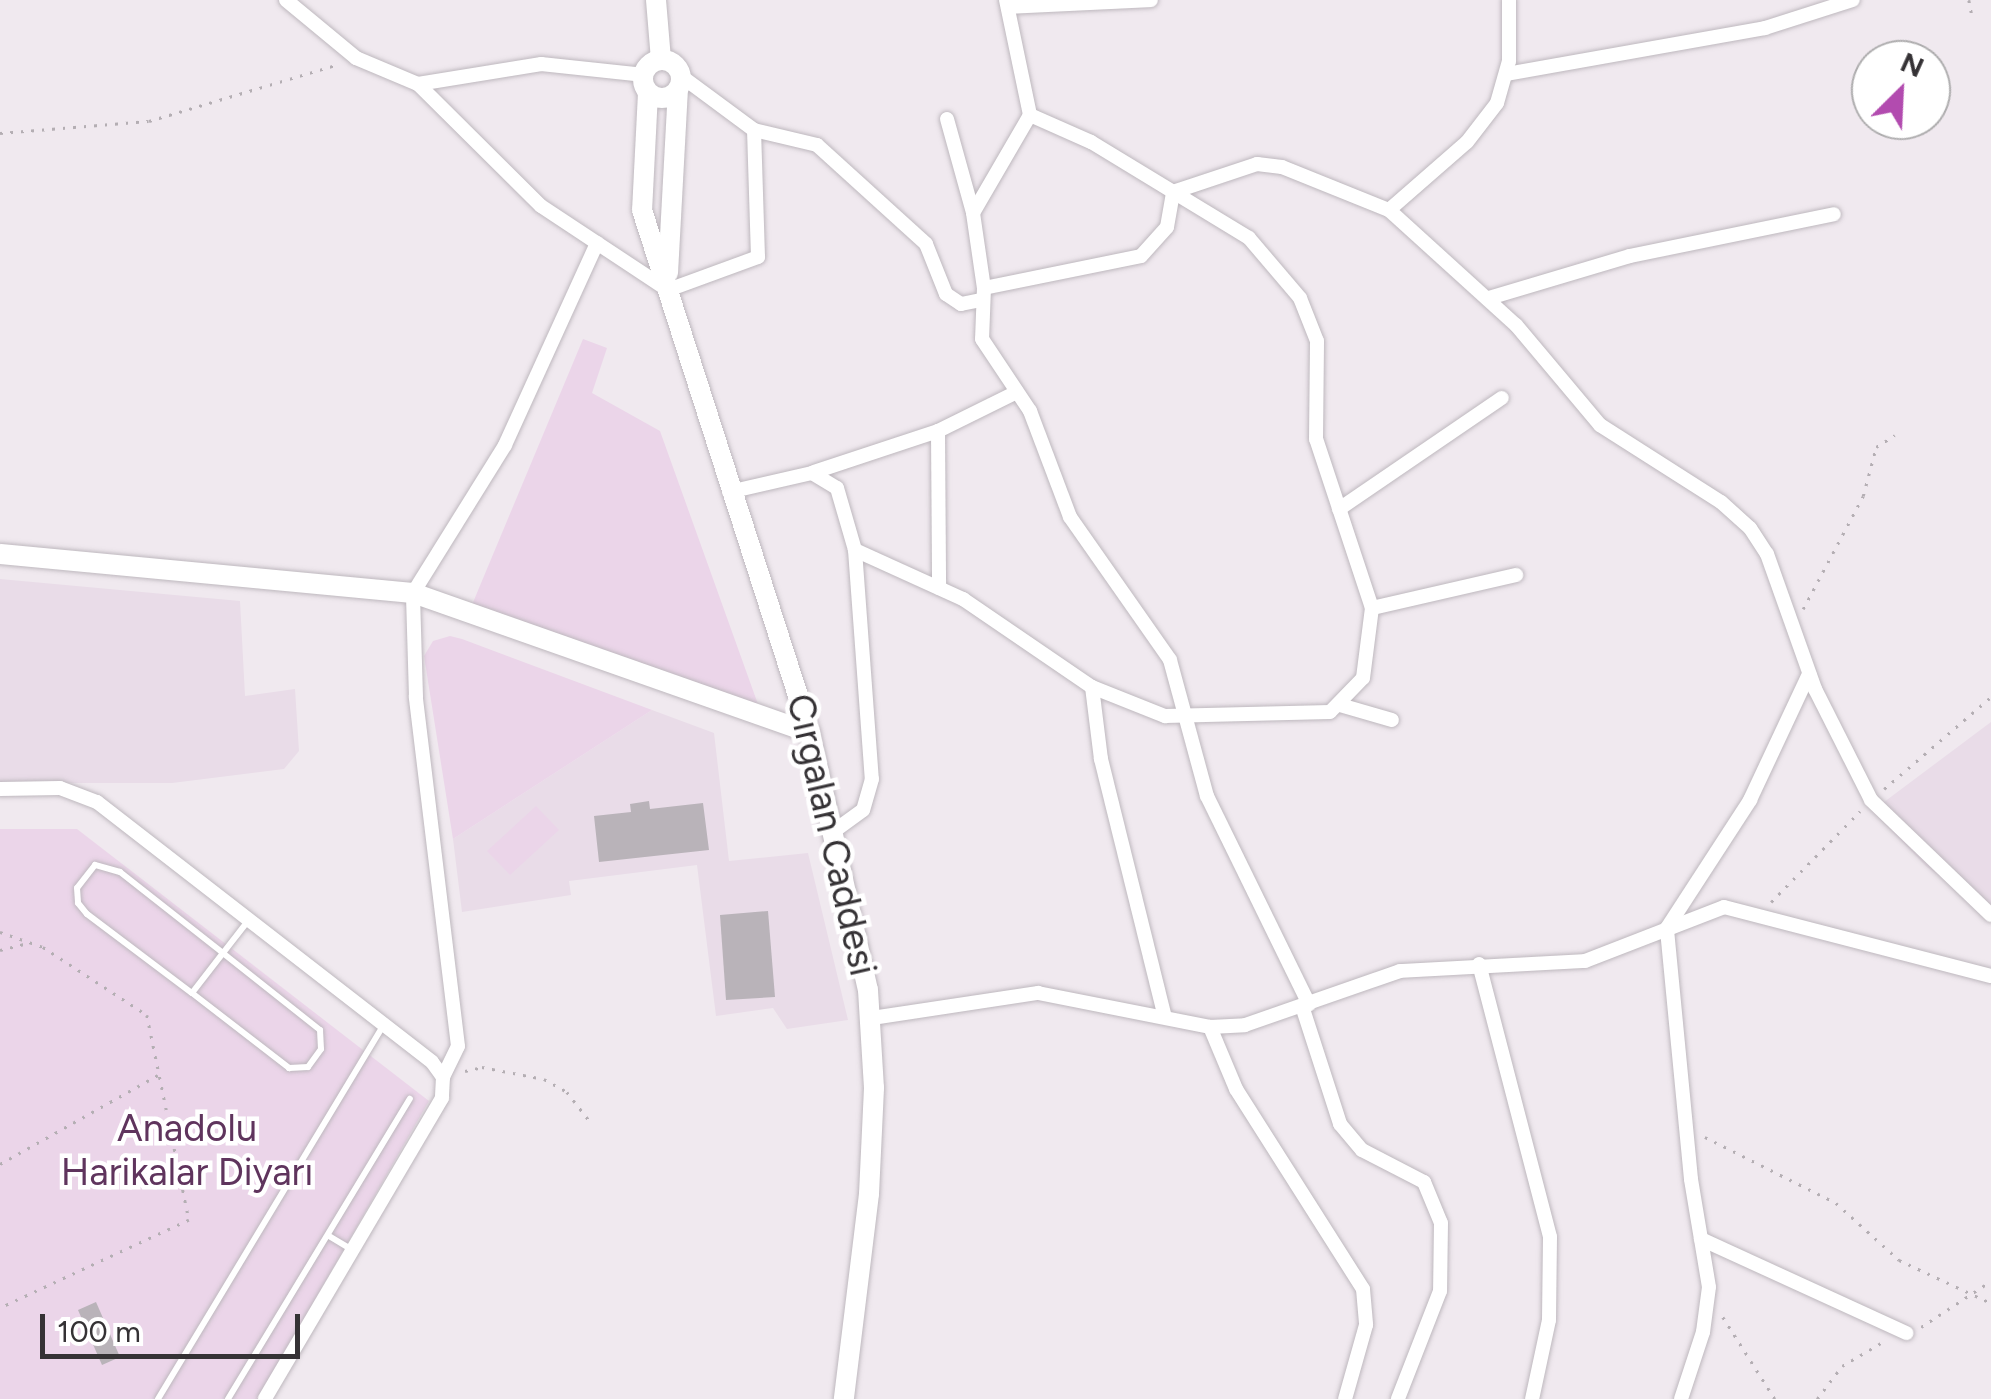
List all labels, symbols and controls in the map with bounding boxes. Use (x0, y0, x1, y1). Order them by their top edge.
north arrow (1851, 40, 1951, 140)
text: N (1896, 44, 1929, 84)
street label: Cırgalan Caddesi (776, 690, 886, 980)
park label: Anadolu Harikalar Diyarı (61, 1106, 313, 1196)
scale bar (45, 1294, 305, 1356)
text: 100 m (57, 1313, 141, 1350)

